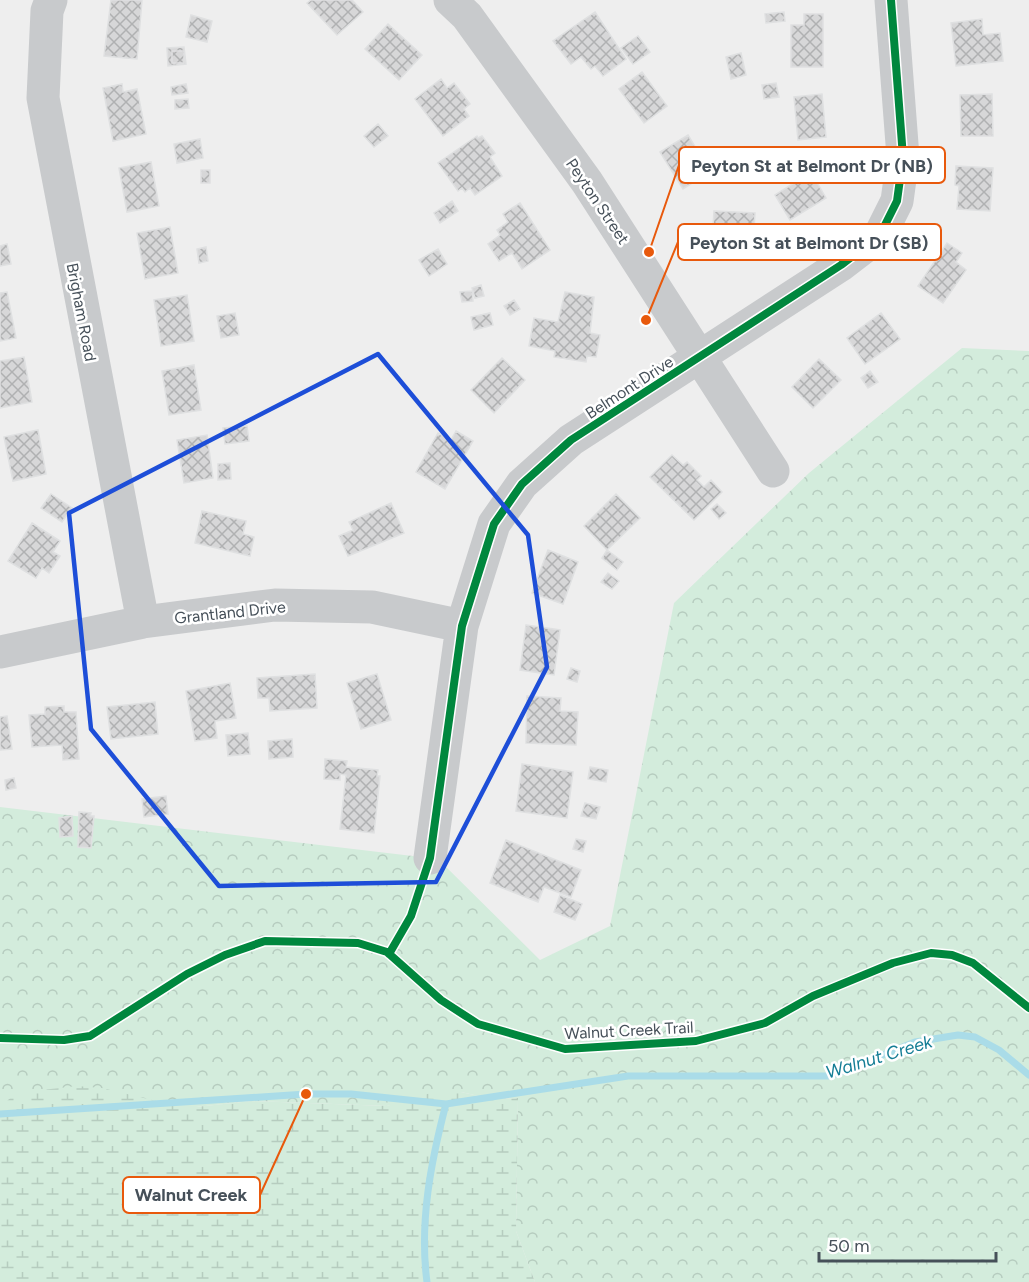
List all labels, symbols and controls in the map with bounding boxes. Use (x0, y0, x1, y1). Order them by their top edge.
callout: Peyton St at Belmont Dr (NB) (679, 147, 945, 183)
street label: Peyton Street (562, 155, 633, 248)
text: Peyton St at Belmont Dr (NB) (691, 155, 933, 177)
callout: Peyton St at Belmont Dr (SB) (678, 224, 941, 260)
text: Peyton St at Belmont Dr (SB) (690, 232, 929, 254)
street label: Brigham Road (63, 261, 100, 363)
street label: Belmont Drive (582, 352, 677, 423)
street label: Grantland Drive (174, 597, 287, 628)
street label: Walnut Creek Trail (564, 1018, 694, 1043)
water label: Walnut Creek (823, 1030, 936, 1084)
callout: Walnut Creek (123, 1177, 260, 1213)
text: Walnut Creek (135, 1184, 248, 1206)
scale bar (819, 1225, 996, 1263)
text: 50 m (828, 1235, 870, 1257)

